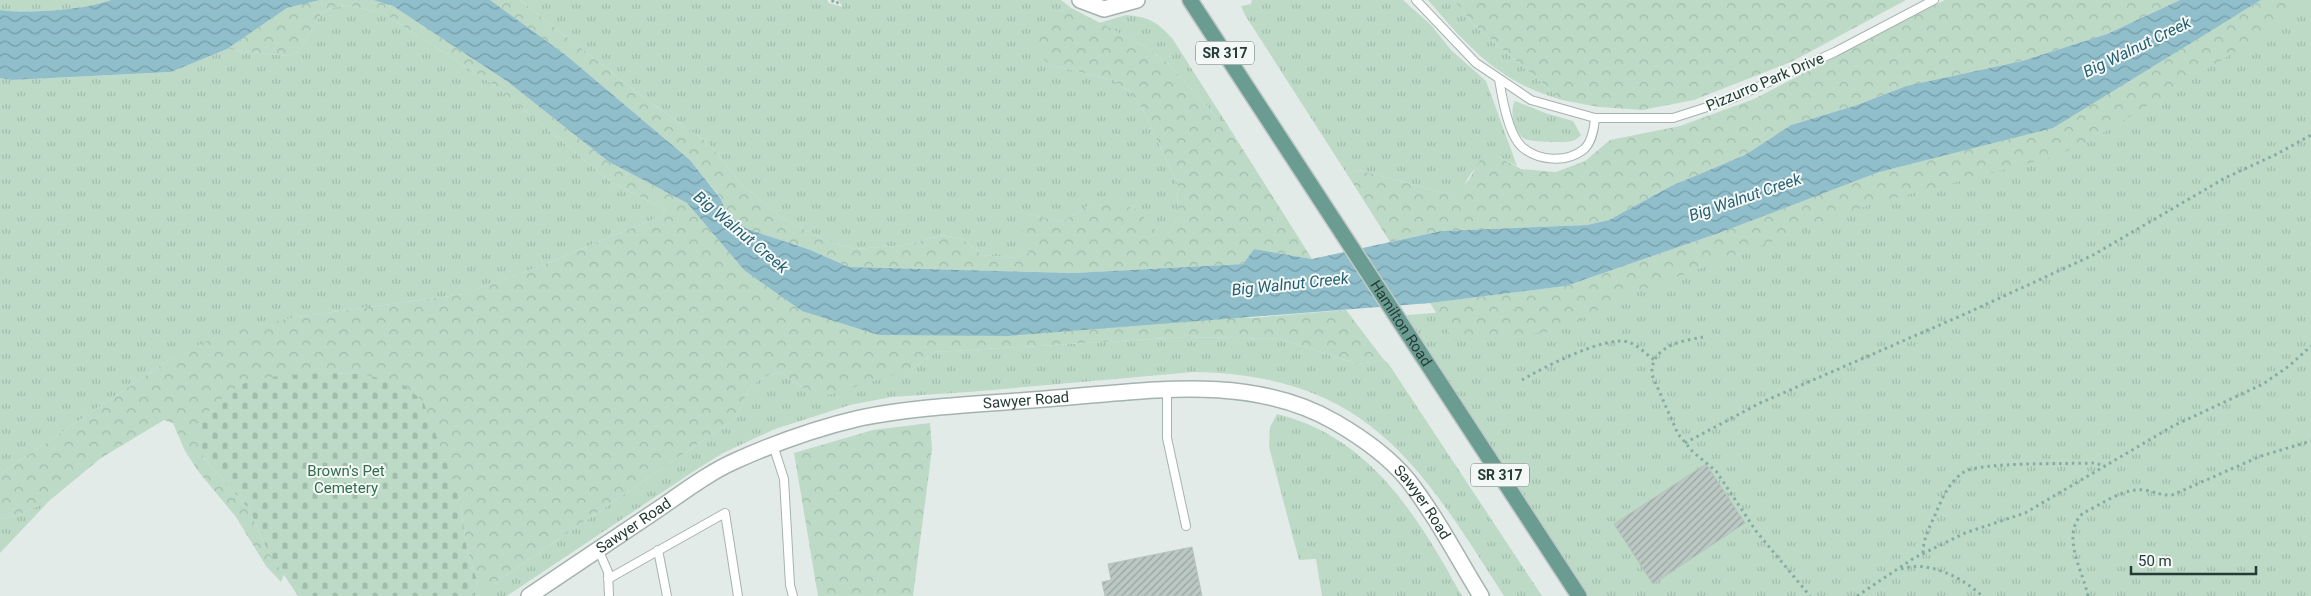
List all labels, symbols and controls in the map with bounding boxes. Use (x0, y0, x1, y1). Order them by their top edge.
water label: Big Walnut Creek (2080, 12, 2195, 81)
road number: SR 317 (1196, 42, 1254, 64)
street label: Pizzurro Park Drive (1703, 49, 1827, 115)
water label: Big Walnut Creek (1686, 169, 1805, 225)
water label: Big Walnut Creek (690, 187, 793, 278)
water label: Big Walnut Creek (1231, 268, 1351, 300)
street label: Hamilton Road (1366, 277, 1436, 370)
street label: Sawyer Road (982, 388, 1070, 412)
street label: Sawyer Road (1390, 461, 1454, 543)
park label: Brown's Pet Cemetery (307, 462, 385, 497)
road number: SR 317 (1471, 464, 1529, 486)
street label: Sawyer Road (593, 494, 674, 557)
scale bar (2131, 544, 2256, 576)
text: 50 m (2138, 552, 2172, 570)

